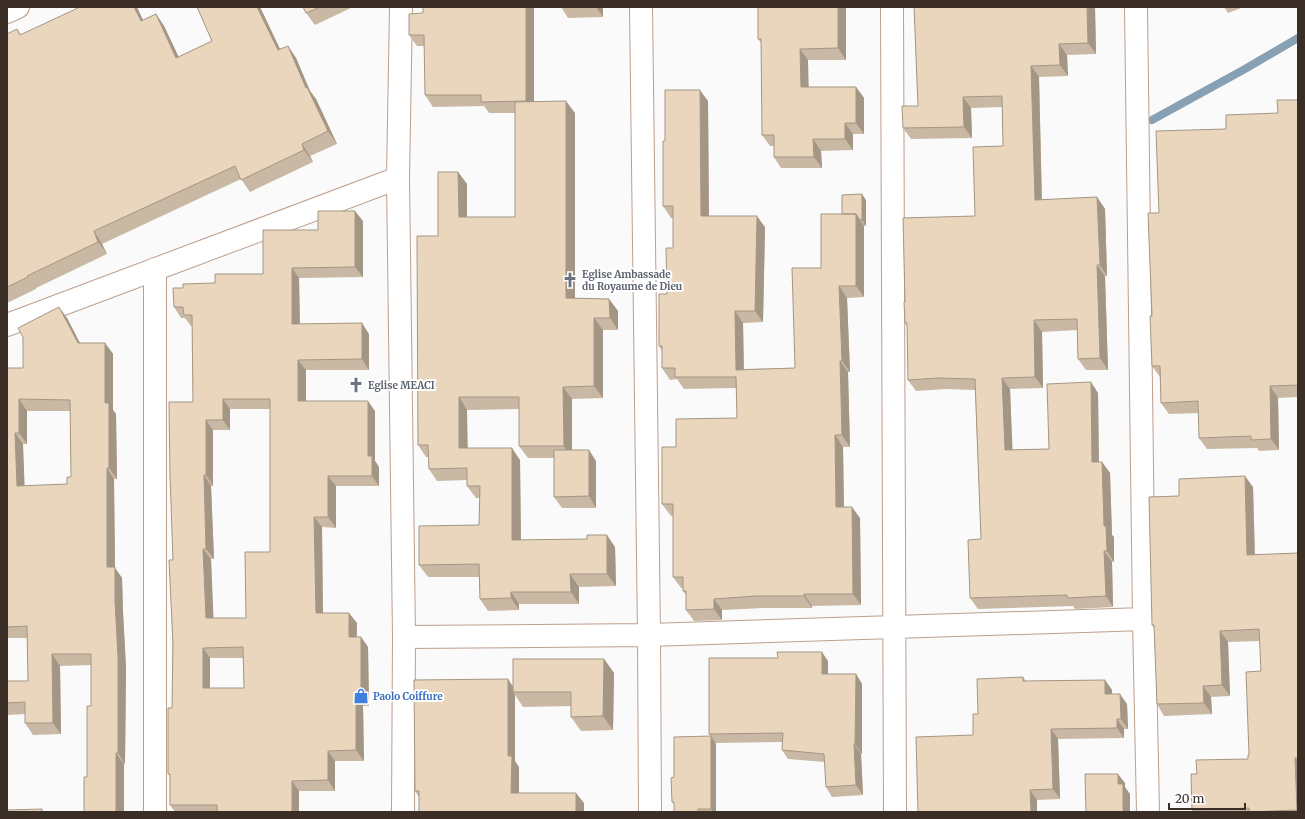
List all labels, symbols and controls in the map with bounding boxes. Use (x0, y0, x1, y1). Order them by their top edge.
place label: Eglise Ambassade du Royaume de Dieu (582, 268, 683, 293)
church icon: Eglise Ambassade du Royaume de Dieu (561, 271, 579, 289)
church icon: Eglise MEACI (347, 376, 365, 394)
place label: Eglise MEACI (368, 379, 435, 392)
shop icon: Paolo Coiffure (352, 687, 370, 705)
place label: Paolo Coiffure (373, 690, 443, 703)
scale bar (1169, 785, 1245, 811)
text: 20 m (1175, 791, 1204, 806)

